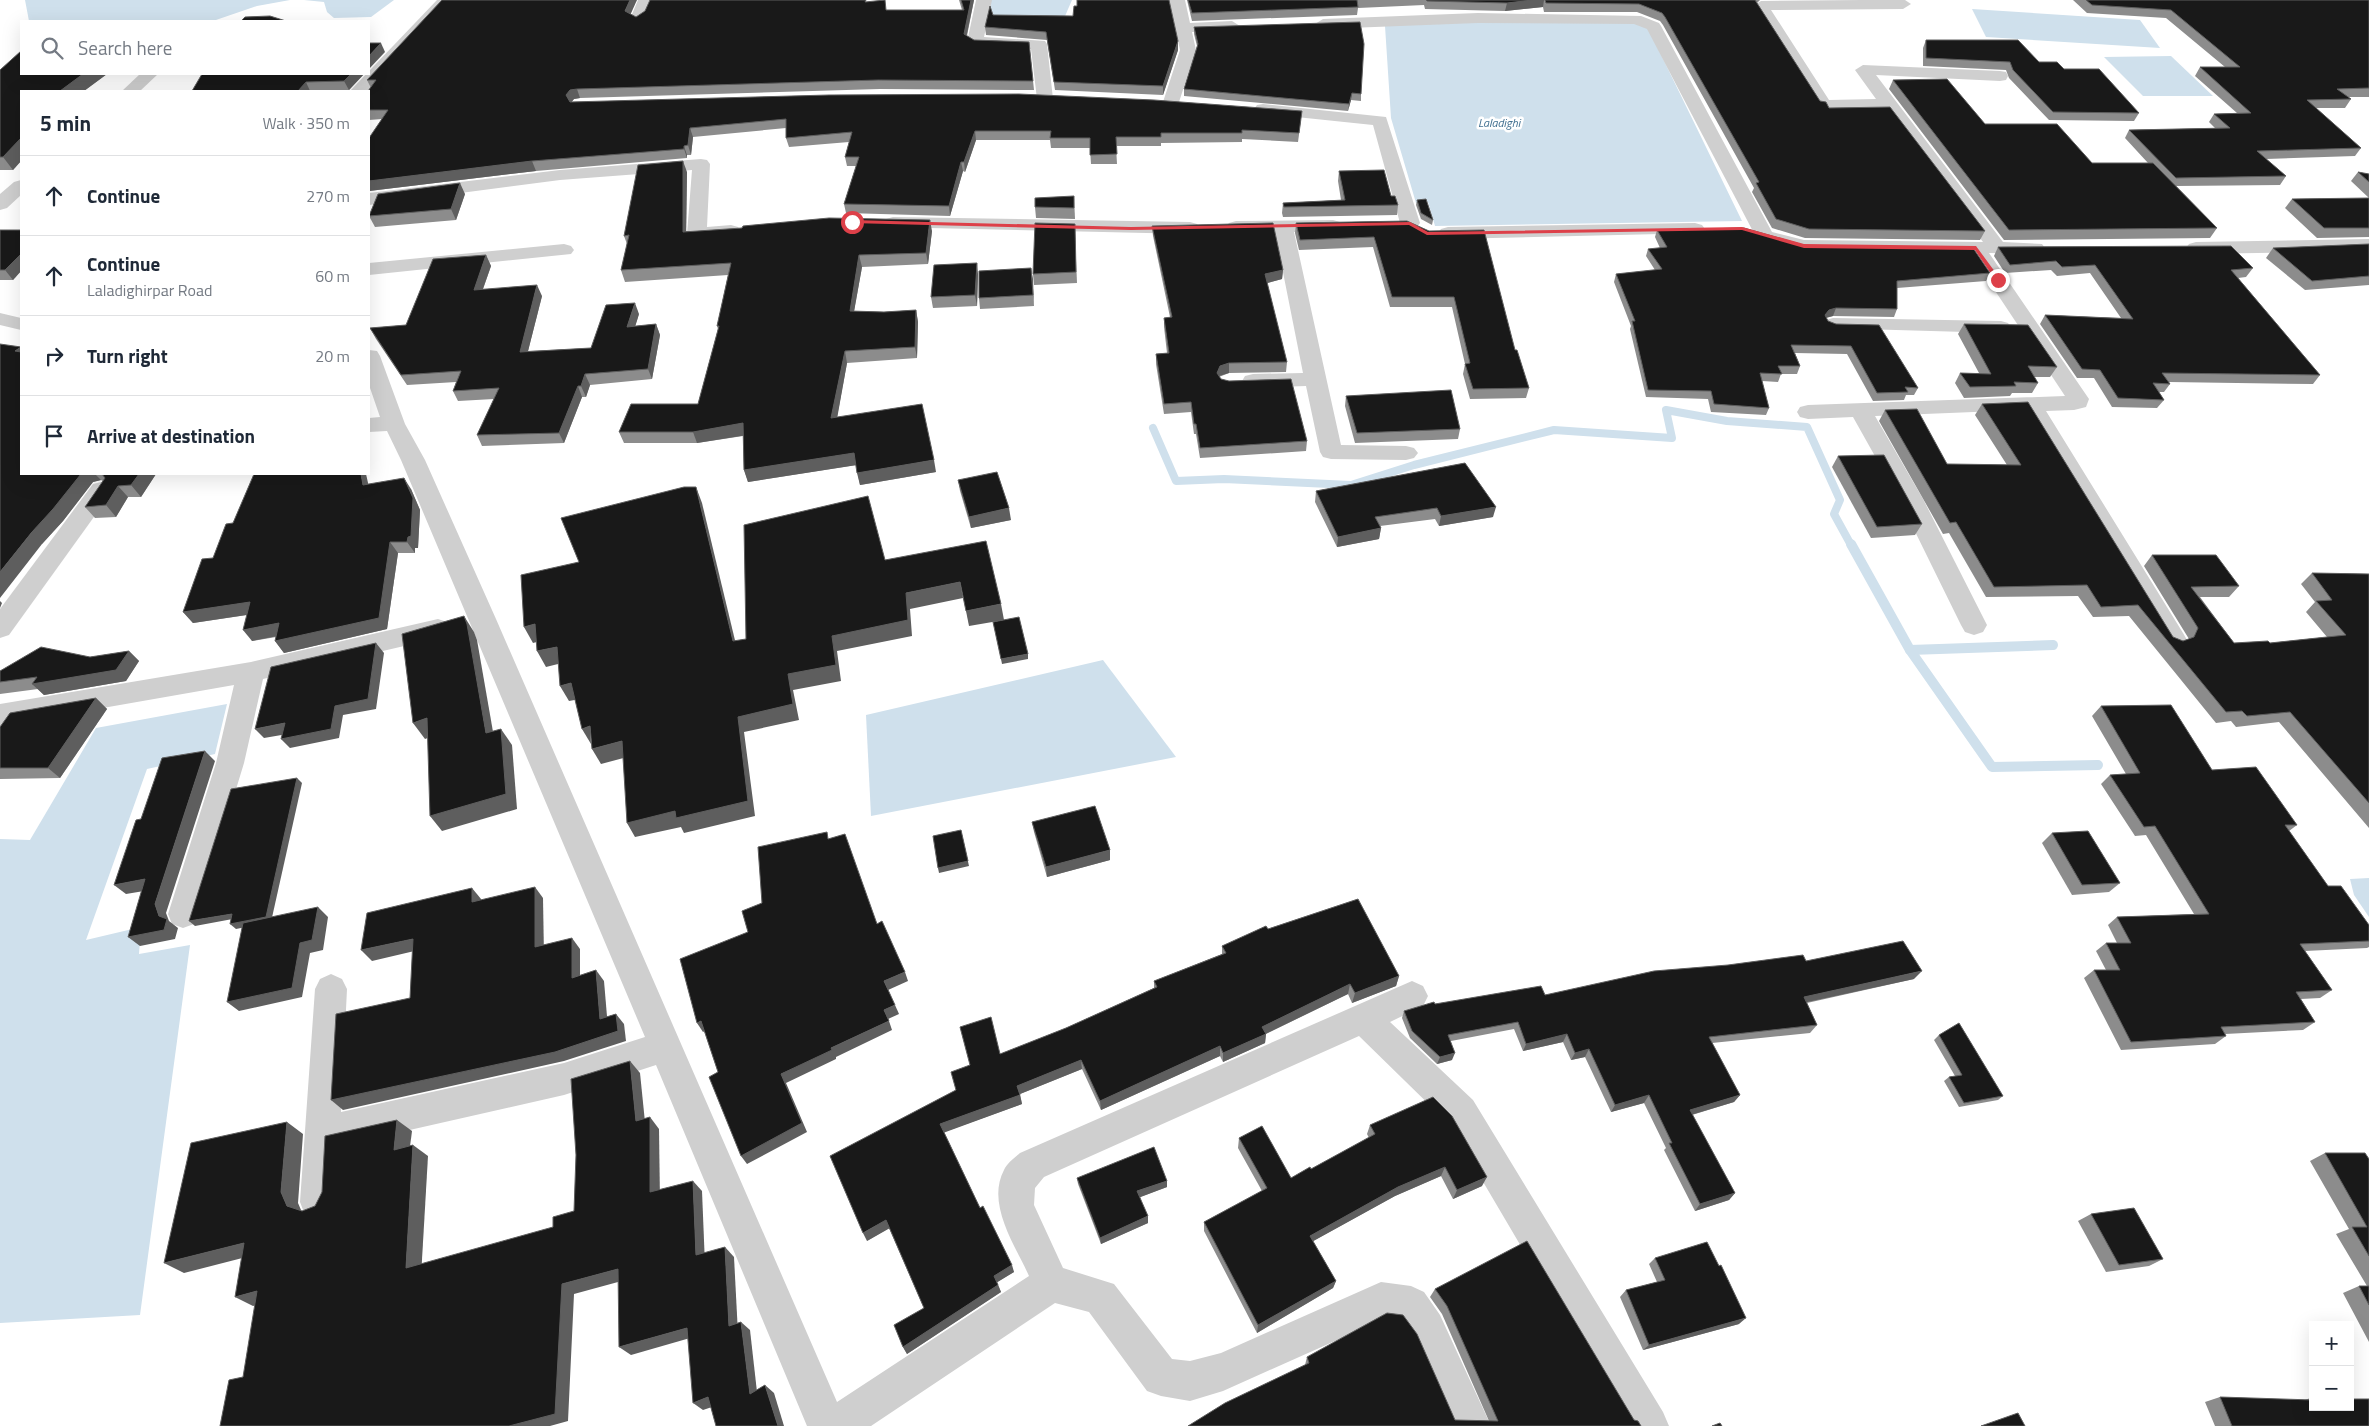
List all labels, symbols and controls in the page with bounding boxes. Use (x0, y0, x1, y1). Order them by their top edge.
search box (20, 20, 370, 75)
text: Search here (78, 33, 172, 62)
icon: search (38, 34, 66, 62)
text: 5 min (40, 107, 91, 139)
text: Walk · 350 m (262, 111, 350, 135)
water label: Laladighi (1478, 113, 1522, 132)
text: Continue (87, 181, 160, 210)
icon: ahead (40, 182, 68, 210)
text: 270 m (306, 184, 350, 208)
route start (841, 211, 864, 234)
text: Continue (87, 249, 160, 278)
icon: ahead (40, 262, 68, 290)
text: 60 m (315, 264, 350, 288)
route end (1987, 269, 2010, 292)
text: Laladighirpar Road (87, 278, 212, 302)
text: Turn right (87, 341, 168, 370)
icon: right (40, 342, 68, 370)
text: 20 m (315, 344, 350, 368)
text: Arrive at destination (87, 421, 255, 450)
icon: arrive (40, 422, 68, 450)
map controls (2309, 1321, 2354, 1411)
button: + (2309, 1321, 2354, 1366)
button: − (2309, 1366, 2354, 1411)

